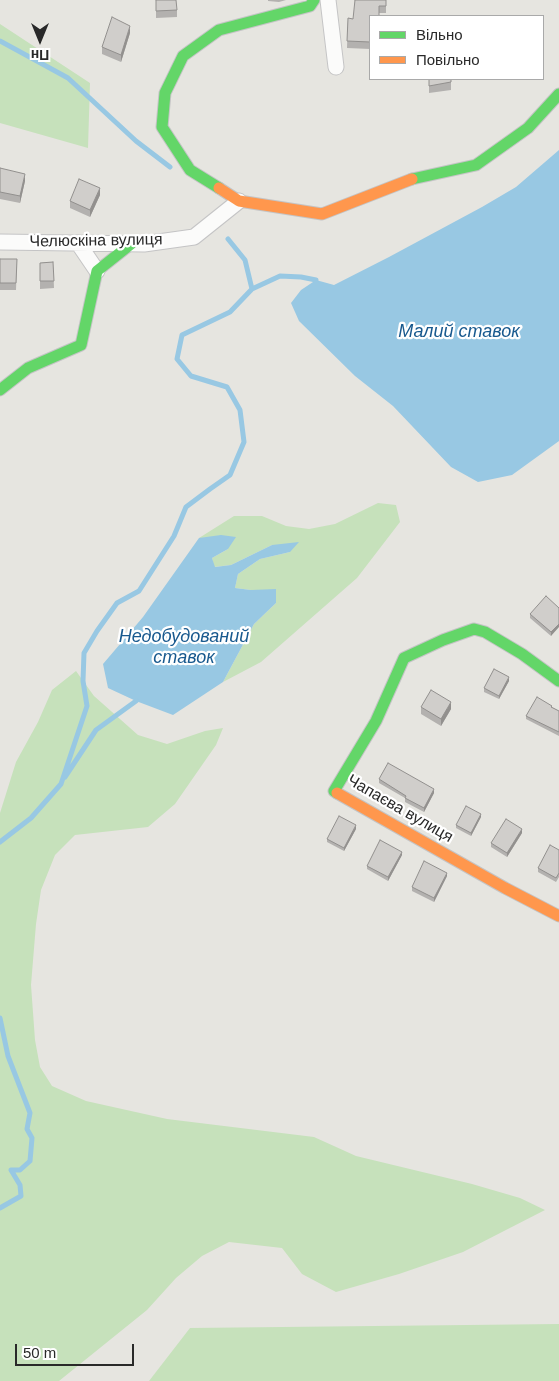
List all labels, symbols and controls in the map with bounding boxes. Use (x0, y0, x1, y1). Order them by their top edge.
north arrow (15, 15, 65, 65)
legend (369, 15, 544, 80)
text: Вільно (416, 26, 463, 43)
text: Пн (31, 47, 49, 63)
text: Повільно (416, 51, 480, 68)
street label: Челюскіна вулиця (29, 230, 163, 252)
water label: Малий ставок (398, 321, 520, 343)
water label: Недобудований ставок (119, 626, 249, 669)
street label: Чапаєва вулиця (344, 771, 456, 847)
scale bar (18, 1334, 136, 1366)
text: 50 m (23, 1344, 56, 1361)

